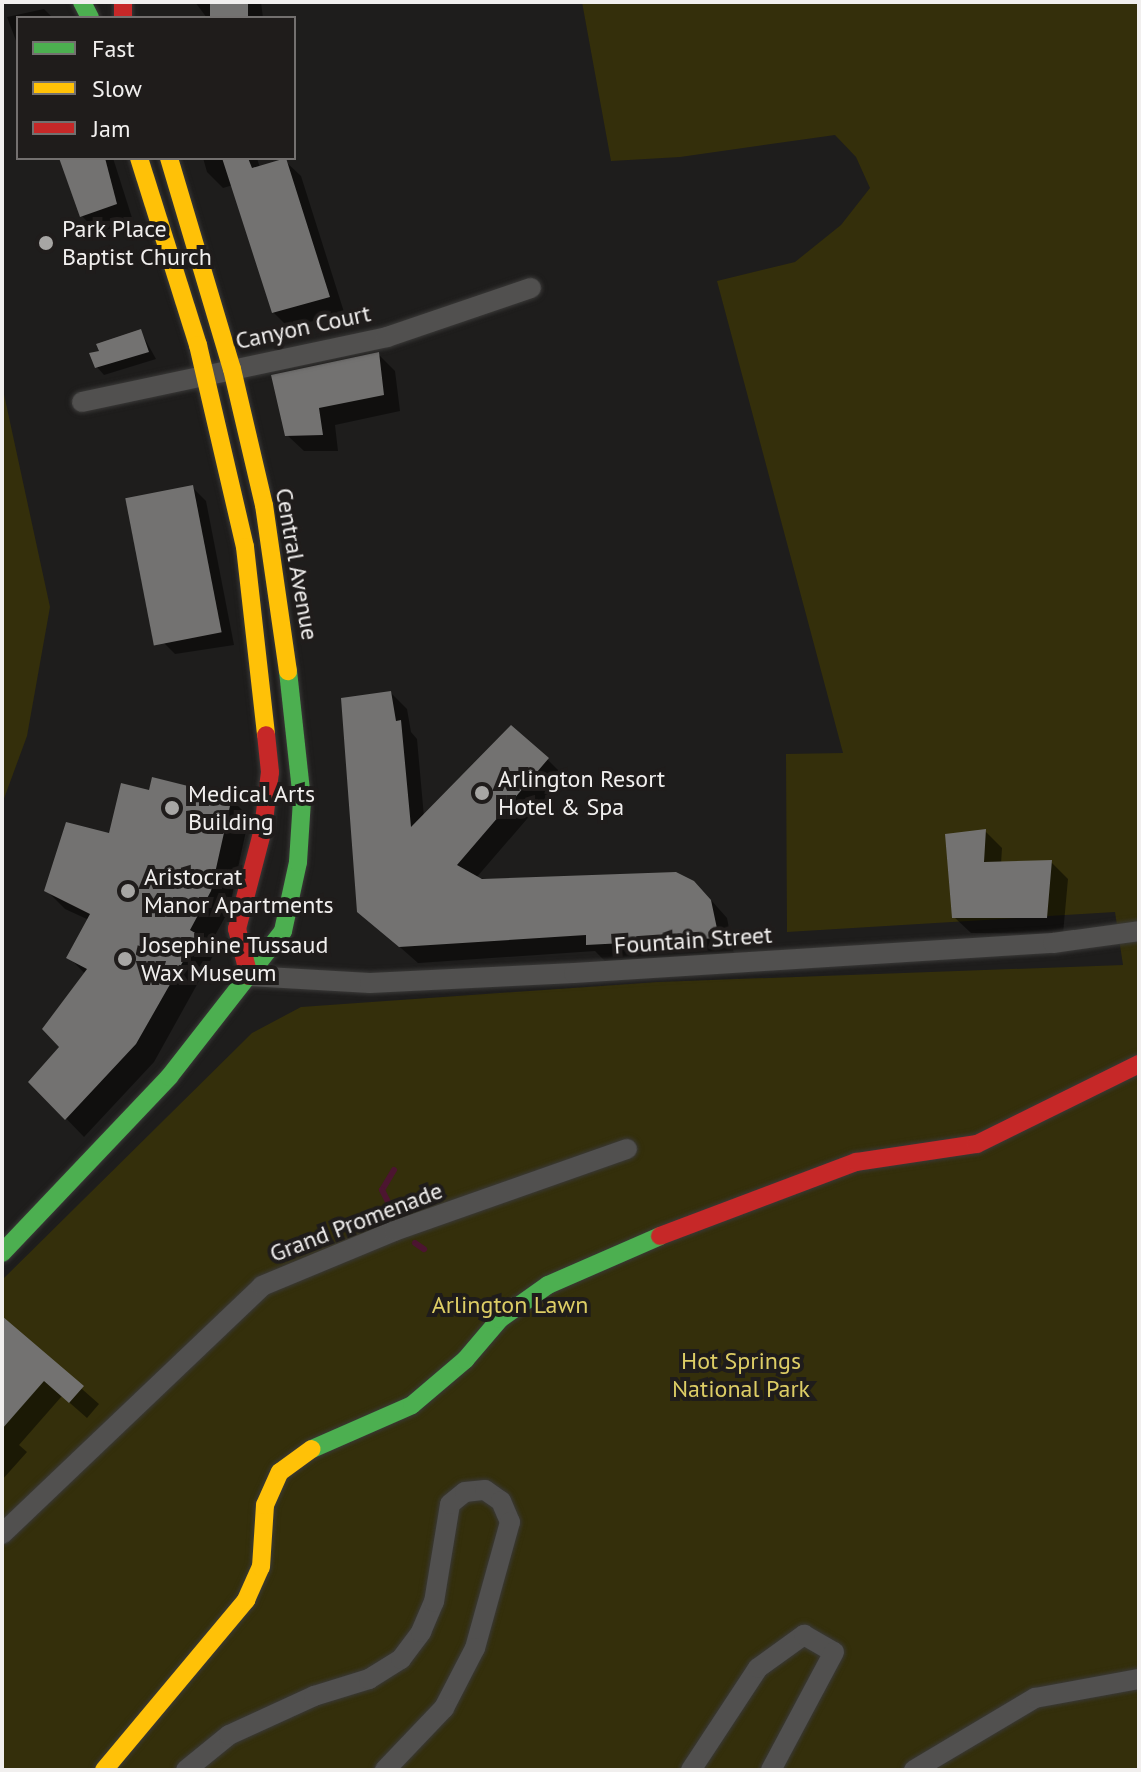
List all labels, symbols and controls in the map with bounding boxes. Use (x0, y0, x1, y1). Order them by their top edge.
legend (16, 16, 296, 160)
text: Fast (92, 33, 135, 64)
text: Slow (92, 73, 142, 104)
text: Jam (92, 113, 130, 144)
place label: Park Place Baptist Church (62, 215, 212, 271)
marker: Park Place Baptist Church (37, 234, 55, 252)
street label: Canyon Court (233, 299, 373, 355)
street label: Central Avenue (269, 485, 325, 643)
place label: Arlington Resort Hotel & Spa (498, 765, 665, 821)
place label: Medical Arts Building (188, 780, 316, 836)
marker: Arlington Resort Hotel & Spa (473, 784, 491, 802)
marker: Medical Arts Building (163, 799, 181, 817)
place label: Aristocrat Manor Apartments (144, 863, 334, 919)
marker: Aristocrat Manor Apartments (119, 882, 137, 900)
street label: Fountain Street (613, 920, 773, 960)
place label: Josephine Tussaud Wax Museum (141, 931, 329, 987)
marker: Josephine Tussaud Wax Museum (116, 950, 134, 968)
street label: Grand Promenade (266, 1176, 446, 1268)
park label: Arlington Lawn (432, 1291, 588, 1319)
park label: Hot Springs National Park (672, 1347, 810, 1403)

